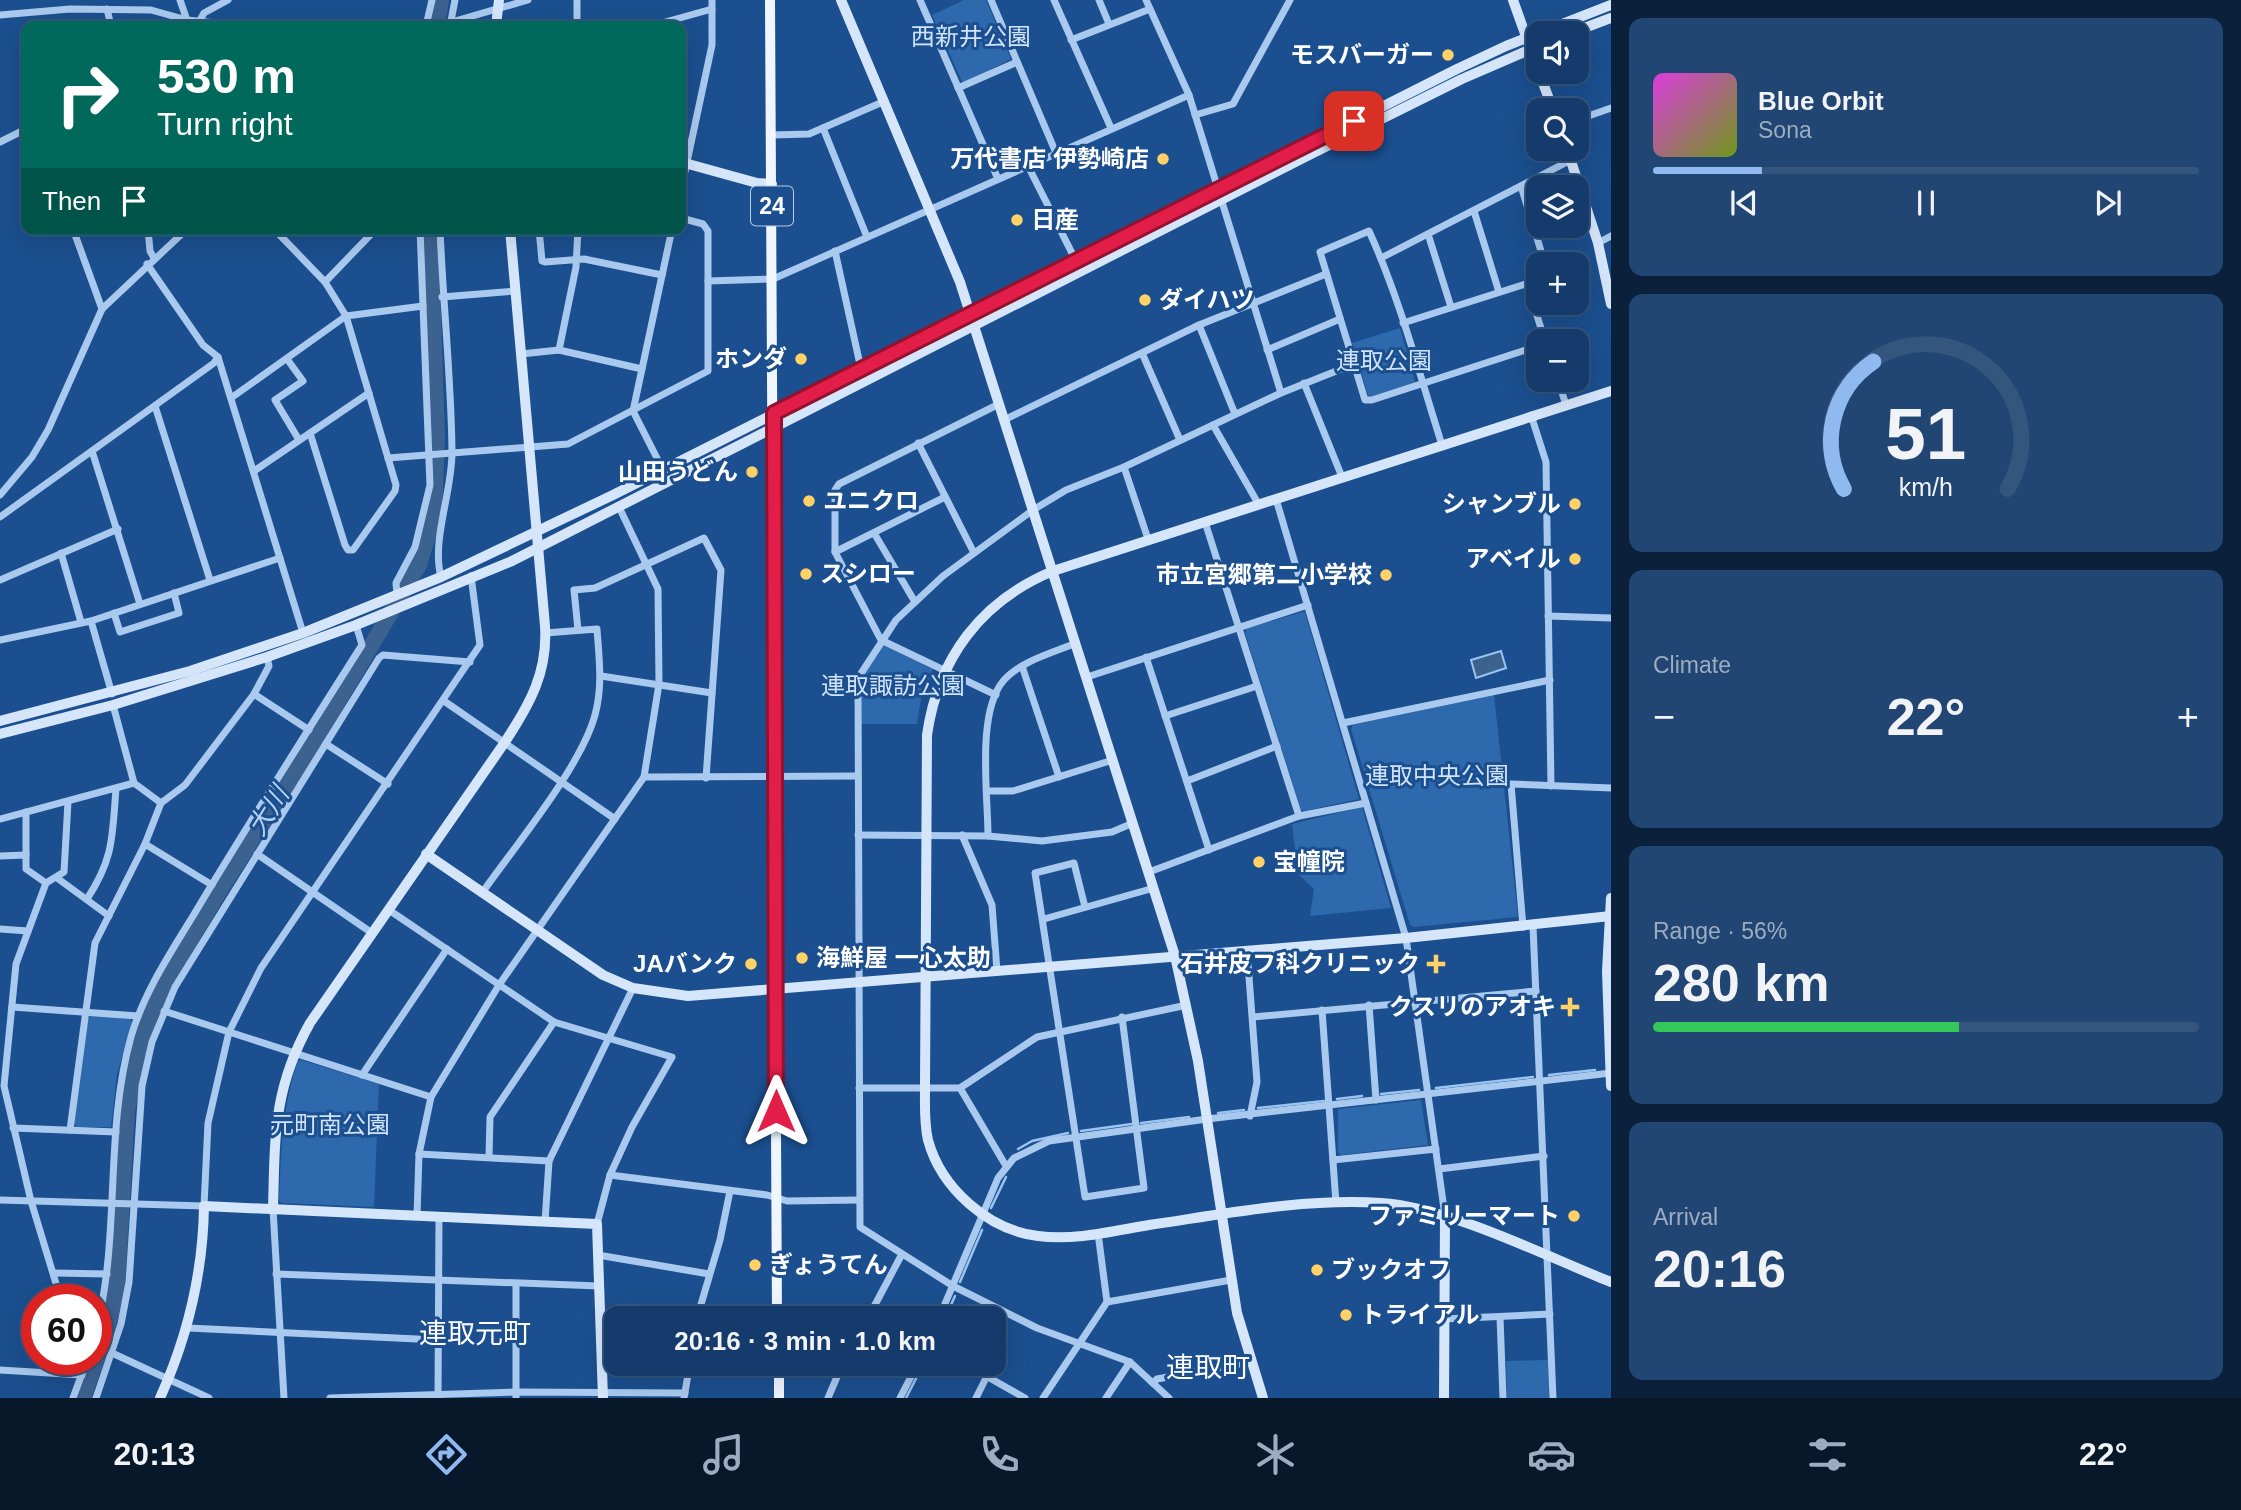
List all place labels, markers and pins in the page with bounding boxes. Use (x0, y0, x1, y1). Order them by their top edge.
place label: モスバーガー (1290, 41, 1434, 68)
marker: モスバーガー (1440, 47, 1456, 63)
pin (1324, 91, 1384, 151)
place label: 万代書店 伊勢崎店 (950, 145, 1149, 172)
marker: 万代書店 伊勢崎店 (1155, 151, 1171, 167)
place label: 日産 (1031, 206, 1079, 233)
marker: 日産 (1009, 212, 1025, 228)
place label: ダイハツ (1159, 286, 1255, 313)
marker: ダイハツ (1137, 292, 1153, 308)
place label: ホンダ (715, 345, 787, 372)
marker: ホンダ (793, 351, 809, 367)
place label: 山田うどん (618, 458, 738, 485)
marker: 山田うどん (744, 464, 760, 480)
place label: ユニクロ (823, 487, 919, 514)
place label: シャンブル (1442, 490, 1561, 517)
marker: ユニクロ (801, 493, 817, 509)
marker: シャンブル (1567, 496, 1583, 512)
place label: アベイル (1465, 545, 1561, 572)
marker: アベイル (1567, 551, 1583, 567)
place label: スシロー (820, 560, 916, 587)
place label: 市立宮郷第二小学校 (1156, 561, 1372, 588)
marker: スシロー (798, 566, 814, 582)
marker: 市立宮郷第二小学校 (1378, 567, 1394, 583)
place label: 宝幢院 (1273, 848, 1345, 875)
marker: 宝幢院 (1251, 854, 1267, 870)
place label: 海鮮屋 一心太助 (816, 944, 991, 971)
place label: JAバンク (633, 950, 737, 977)
marker: 海鮮屋 一心太助 (794, 950, 810, 966)
place label: 石井皮フ科クリニック (1180, 950, 1420, 977)
marker: 石井皮フ科クリニック (1426, 954, 1446, 974)
marker: JAバンク (743, 956, 759, 972)
place label: クスリのアオキ (1389, 993, 1556, 1020)
marker: クスリのアオキ (1562, 999, 1578, 1015)
place label: ファミリーマート (1368, 1202, 1560, 1229)
marker: ファミリーマート (1566, 1208, 1582, 1224)
place label: ぎょうてん (769, 1251, 888, 1278)
place label: ブックオフ (1331, 1256, 1451, 1283)
marker: ぎょうてん (747, 1257, 763, 1273)
marker: ブックオフ (1309, 1262, 1325, 1278)
place label: トライアル (1360, 1301, 1480, 1328)
marker: トライアル (1338, 1307, 1354, 1323)

